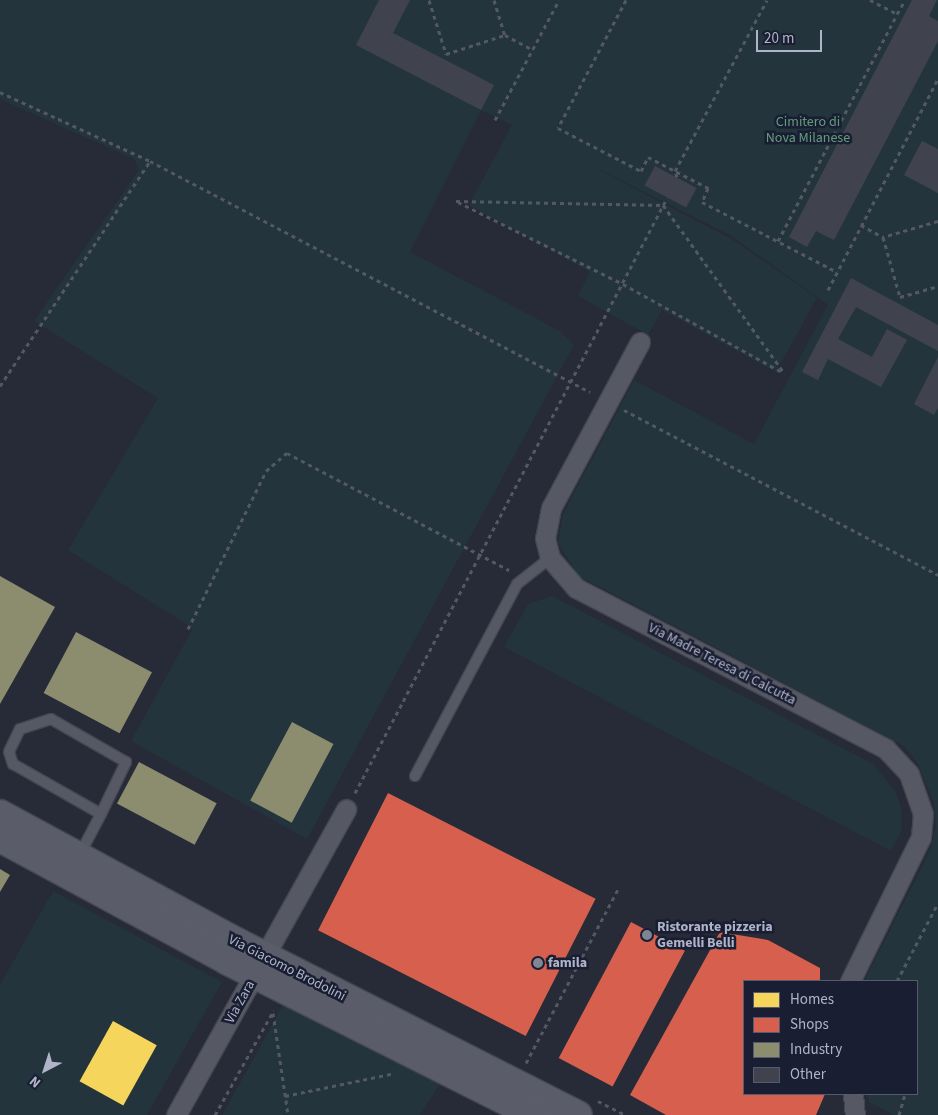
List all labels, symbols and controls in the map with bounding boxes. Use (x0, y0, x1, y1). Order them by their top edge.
scale bar (758, 20, 824, 52)
text: 20 m (764, 28, 794, 49)
park label: Cimitero di Nova Milanese (766, 114, 850, 146)
street label: Via Madre Teresa di Calcutta (645, 619, 799, 709)
place label: Ristorante pizzeria Gemelli Belli (657, 919, 773, 952)
marker: Ristorante pizzeria Gemelli Belli (641, 929, 653, 941)
street label: Via Giacomo Brodolini (226, 931, 348, 1005)
place label: famila (548, 955, 587, 971)
marker: famila (532, 957, 544, 969)
street label: Via Zara (221, 978, 259, 1026)
legend (743, 980, 918, 1095)
text: Homes (790, 989, 834, 1010)
text: Shops (790, 1014, 829, 1035)
text: Industry (790, 1039, 842, 1060)
north arrow (20, 1045, 70, 1095)
text: Other (790, 1064, 826, 1085)
text: N (25, 1071, 45, 1092)

